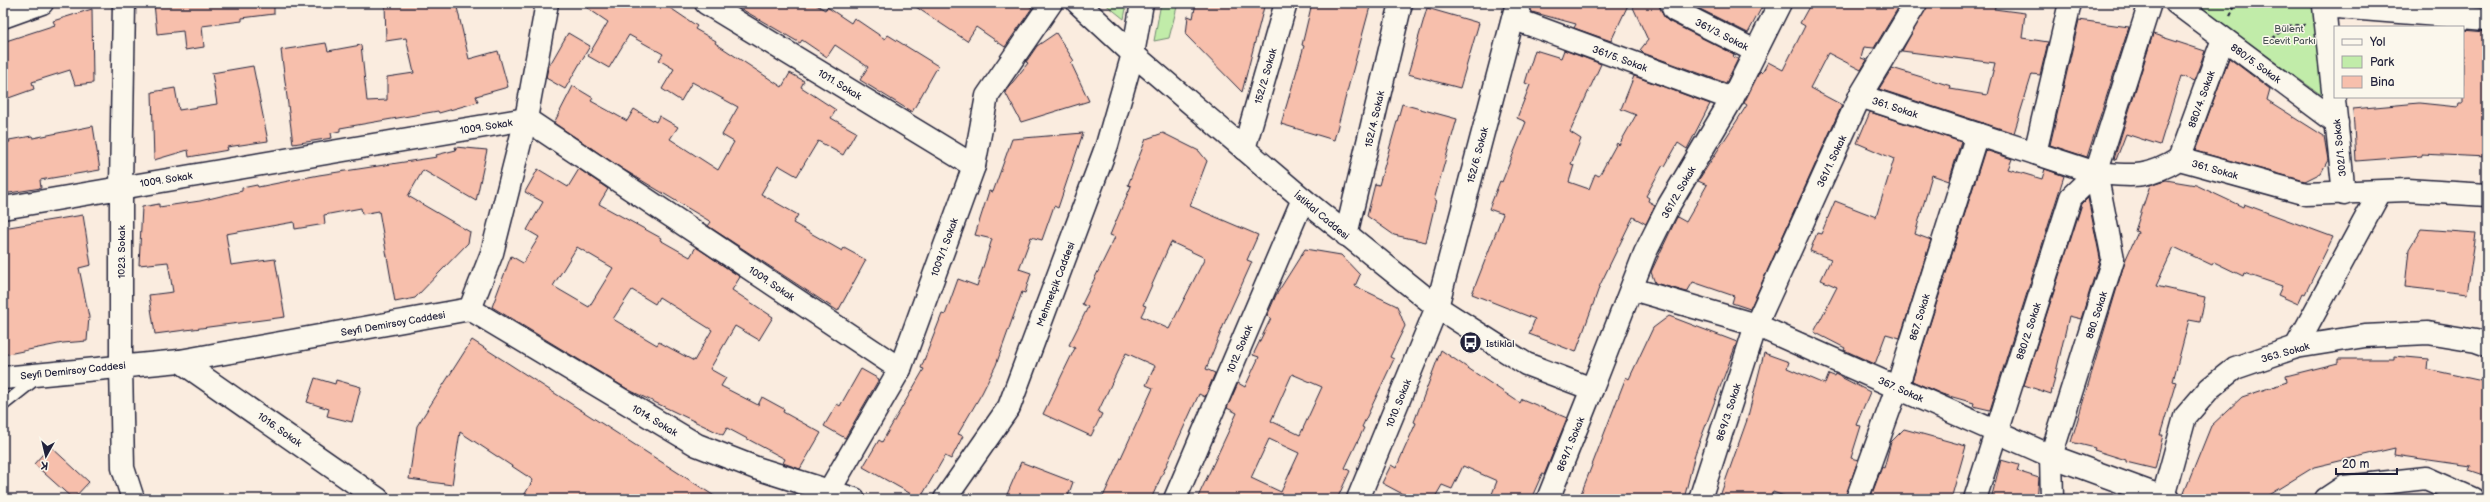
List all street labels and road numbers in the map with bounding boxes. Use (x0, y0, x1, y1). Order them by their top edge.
street label: 361/3. Sokak (1693, 16, 1750, 54)
street label: 880/5. Sokak (2228, 42, 2283, 86)
street label: 361/5. Sokak (1590, 43, 1649, 75)
street label: 152/2. Sokak (1252, 47, 1280, 106)
street label: 1011. Sokak (815, 67, 864, 103)
street label: 880/4. Sokak (2186, 69, 2218, 129)
street label: 152/4. Sokak (1363, 90, 1387, 149)
street label: 361. Sokak (1870, 95, 1919, 121)
street label: 1009. Sokak (459, 117, 513, 137)
street label: 302/1. Sokak (2331, 118, 2349, 177)
street label: 152/6. Sokak (1465, 126, 1491, 185)
street label: 361/1. Sokak (1815, 133, 1849, 189)
street label: 361. Sokak (2190, 158, 2239, 182)
street label: 361/2. Sokak (1659, 164, 1699, 221)
street label: 1009. Sokak (139, 170, 193, 190)
street label: İstiklal Caddesi (1291, 189, 1351, 242)
street label: 1009/1. Sokak (929, 216, 961, 278)
street label: 1023. Sokak (116, 225, 128, 279)
street label: Mehmetçik Caddesi (1034, 240, 1078, 328)
street label: 1009. Sokak (746, 264, 797, 304)
street label: 880. Sokak (2084, 290, 2110, 340)
street label: 867. Sokak (1907, 292, 1933, 342)
street label: 880/2. Sokak (2014, 301, 2044, 361)
street label: Seyfi Demirsoy Caddesi (340, 309, 446, 339)
street label: 1012. Sokak (1224, 323, 1255, 375)
street label: 363. Sokak (2260, 340, 2311, 366)
street label: Seyfi Demirsoy Caddesi (20, 359, 126, 382)
street label: 367. Sokak (1876, 375, 1925, 405)
street label: 1010. Sokak (1384, 377, 1414, 429)
street label: 869/3. Sokak (1714, 382, 1744, 443)
street label: 1014. Sokak (629, 403, 680, 439)
street label: 1016. Sokak (255, 410, 304, 449)
street label: 869/1. Sokak (1555, 415, 1587, 473)

